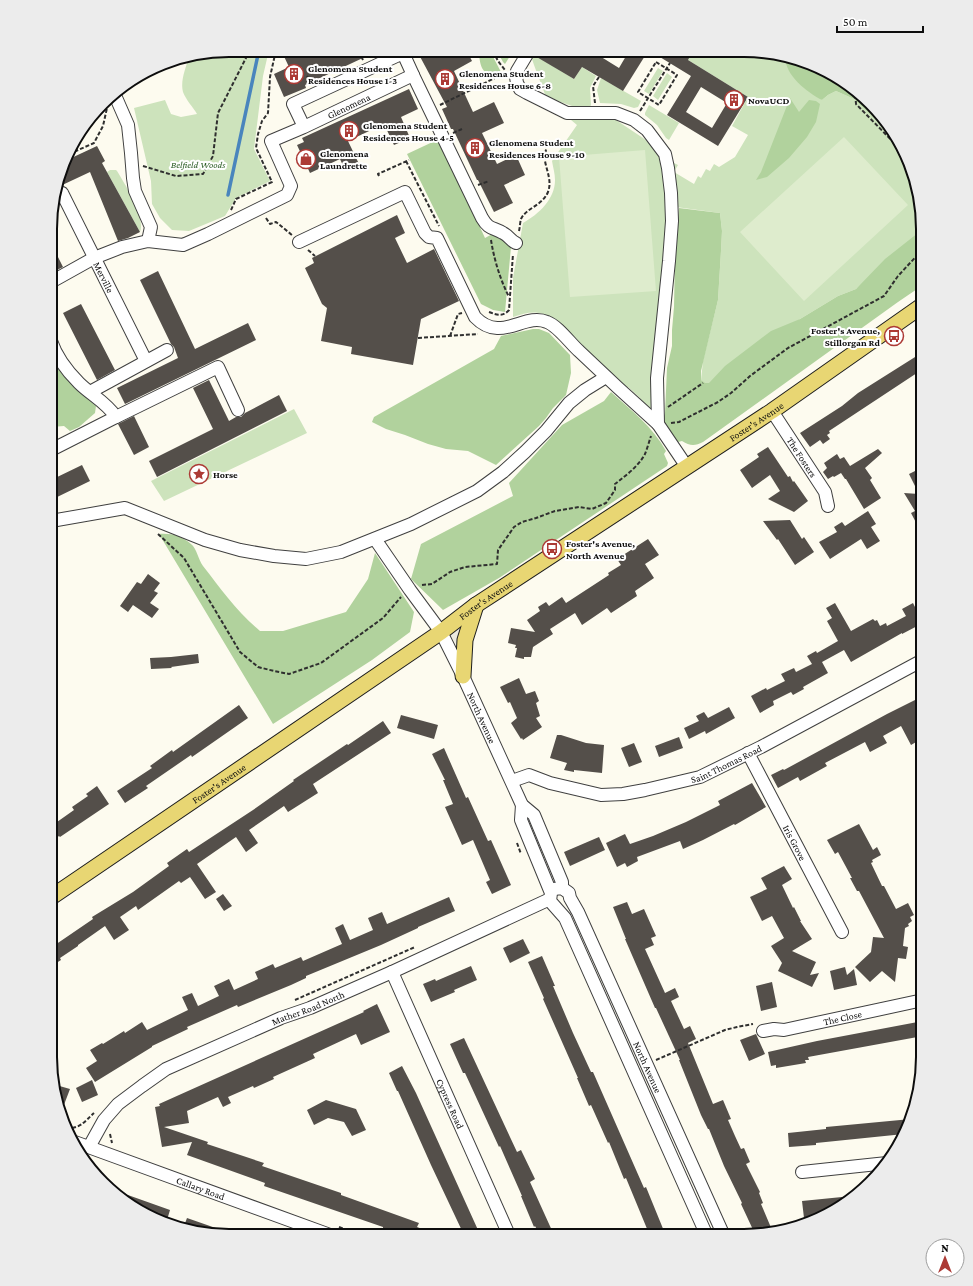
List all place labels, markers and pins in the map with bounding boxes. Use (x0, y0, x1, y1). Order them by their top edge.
building icon: Glenomena Student Residences House 1-3 (283, 63, 305, 85)
place label: Glenomena Student Residences House 1-3 (308, 63, 397, 86)
building icon: Glenomena Student Residences House 6-8 (434, 68, 456, 90)
place label: Glenomena Student Residences House 6-8 (459, 68, 551, 91)
building icon: NovaUCD (723, 89, 745, 111)
place label: NovaUCD (748, 95, 789, 106)
building icon: Glenomena Student Residences House 4-5 (338, 120, 360, 142)
place label: Glenomena Student Residences House 4-5 (363, 120, 454, 143)
building icon: Glenomena Student Residences House 9-10 (464, 137, 486, 159)
place label: Glenomena Student Residences House 9-10 (489, 137, 585, 160)
shop icon: Glenomena Laundrette (295, 148, 317, 170)
place label: Glenomena Laundrette (320, 148, 369, 171)
place label: Foster's Avenue, Stillorgan Rd (811, 325, 881, 348)
bus stop icon: Foster's Avenue, Stillorgan Rd (883, 325, 905, 347)
place icon: Horse (188, 463, 210, 485)
place label: Horse (213, 469, 238, 480)
bus stop icon: Foster's Avenue, North Avenue (541, 538, 563, 560)
place label: Foster's Avenue, North Avenue (566, 538, 635, 561)

